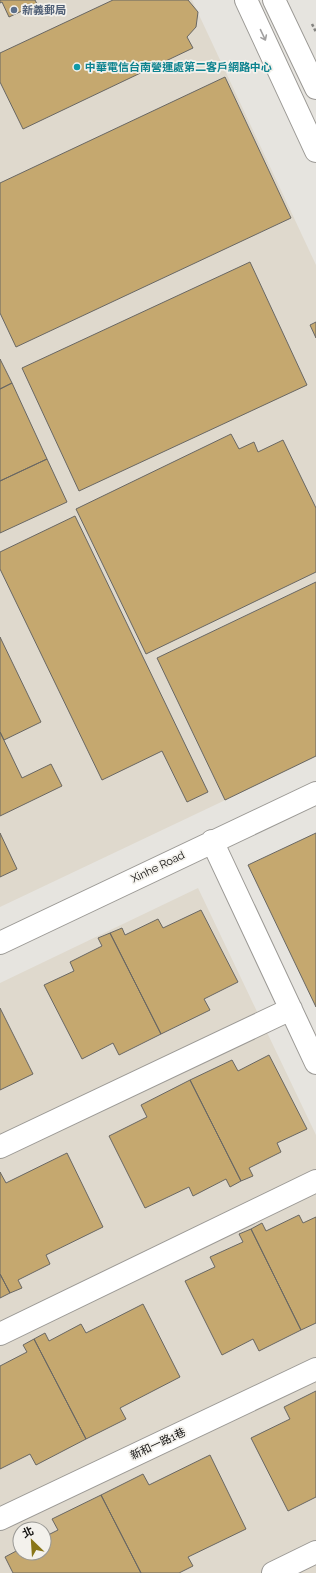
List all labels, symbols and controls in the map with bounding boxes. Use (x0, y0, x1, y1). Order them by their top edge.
place label: 新義郵局 (22, 4, 66, 17)
marker: 新義郵局 (9, 5, 19, 15)
one-way arrow (260, 29, 267, 41)
place label: 中華電信台南營運處第二客戶網路中心 (85, 61, 272, 74)
marker: 中華電信台南營運處第二客戶網路中心 (72, 62, 82, 72)
street label: Xinhe Road (129, 848, 187, 886)
street label: 新和一路1巷 (128, 1425, 188, 1463)
north arrow (12, 1521, 52, 1561)
text: 北 (20, 1524, 36, 1541)

